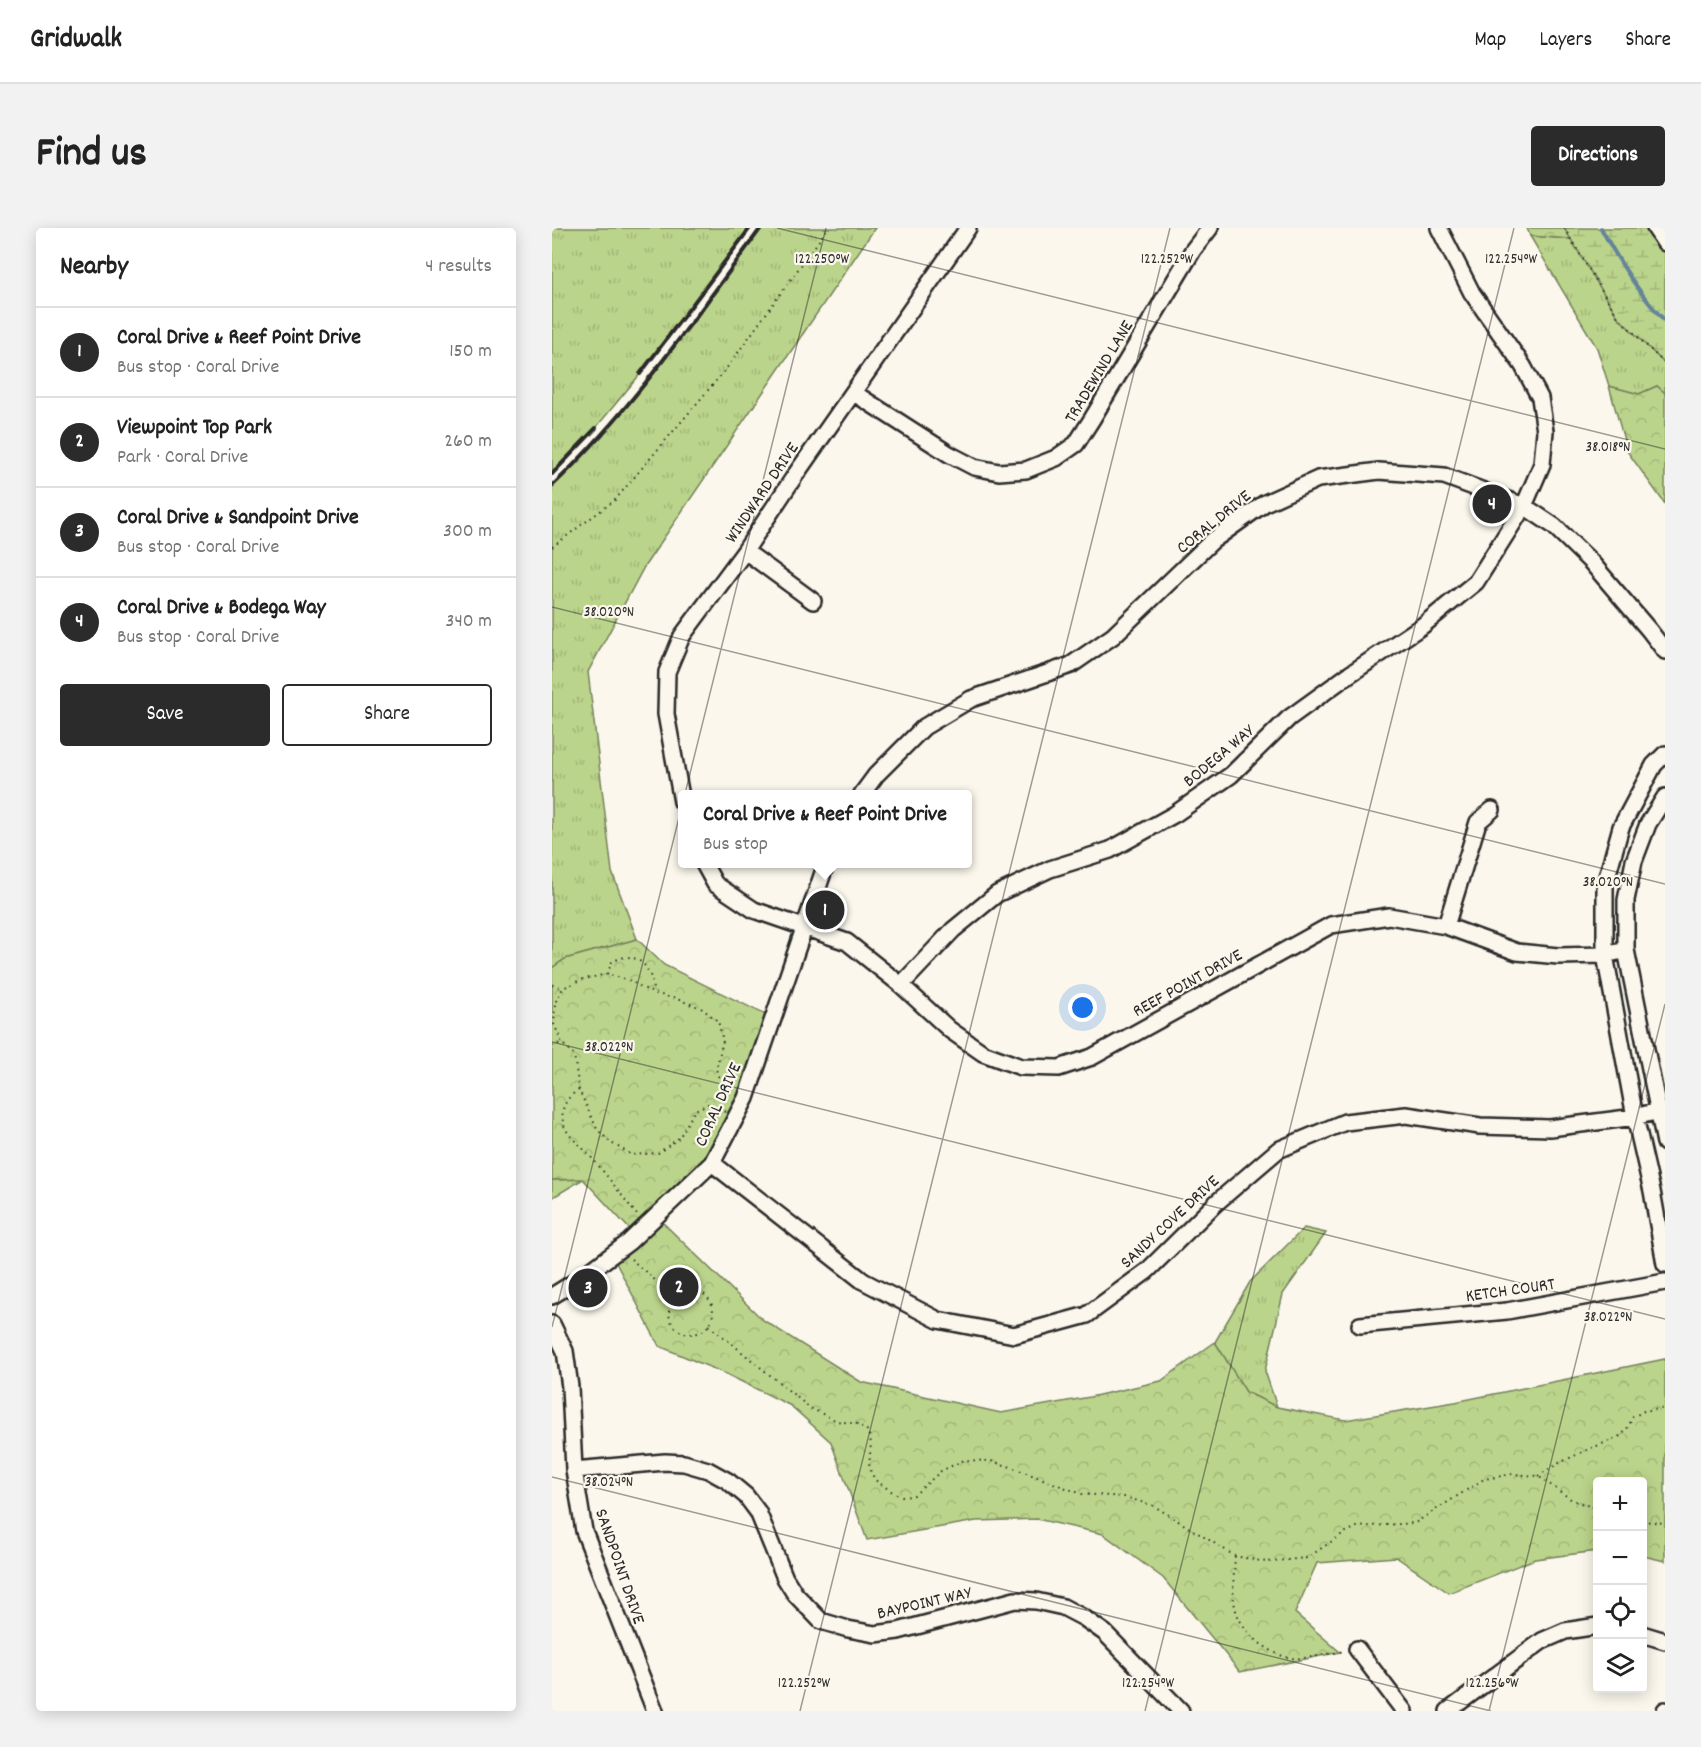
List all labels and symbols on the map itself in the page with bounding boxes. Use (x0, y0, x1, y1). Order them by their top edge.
text: 122.250°W (795, 249, 849, 271)
text: 122.252°W (1141, 249, 1194, 271)
text: 122.254°W (1485, 249, 1537, 271)
street label: TRADEWIND LANE (1060, 316, 1141, 428)
text: 38.018°N (1586, 437, 1630, 459)
street label: WINDWARD DRIVE (720, 438, 806, 549)
pin: 4 (1472, 482, 1512, 526)
street label: CORAL DRIVE (1172, 485, 1257, 561)
text: 38.020°N (584, 602, 634, 624)
street label: BODEGA WAY (1179, 719, 1262, 794)
text: 38.020°N (1583, 872, 1633, 894)
pin: 1 (806, 888, 844, 932)
street label: REEF POINT DRIVE (1129, 944, 1248, 1025)
your location (1068, 993, 1097, 1022)
text: 38.022°N (585, 1037, 633, 1059)
street label: CORAL DRIVE (690, 1059, 749, 1151)
street label: SANDY COVE DRIVE (1116, 1170, 1226, 1275)
pin: 2 (660, 1264, 698, 1310)
pin: 3 (568, 1266, 608, 1310)
street label: KETCH COURT (1464, 1273, 1557, 1310)
text: 38.022°N (1584, 1307, 1632, 1329)
text: 38.024°N (585, 1472, 633, 1494)
street label: SANDPOINT DRIVE (587, 1506, 650, 1628)
street label: BAYPOINT WAY (875, 1581, 976, 1627)
text: 122.252°W (778, 1673, 831, 1695)
text: 122.254°W (1122, 1673, 1174, 1695)
text: 122.256°W (1465, 1673, 1519, 1695)

